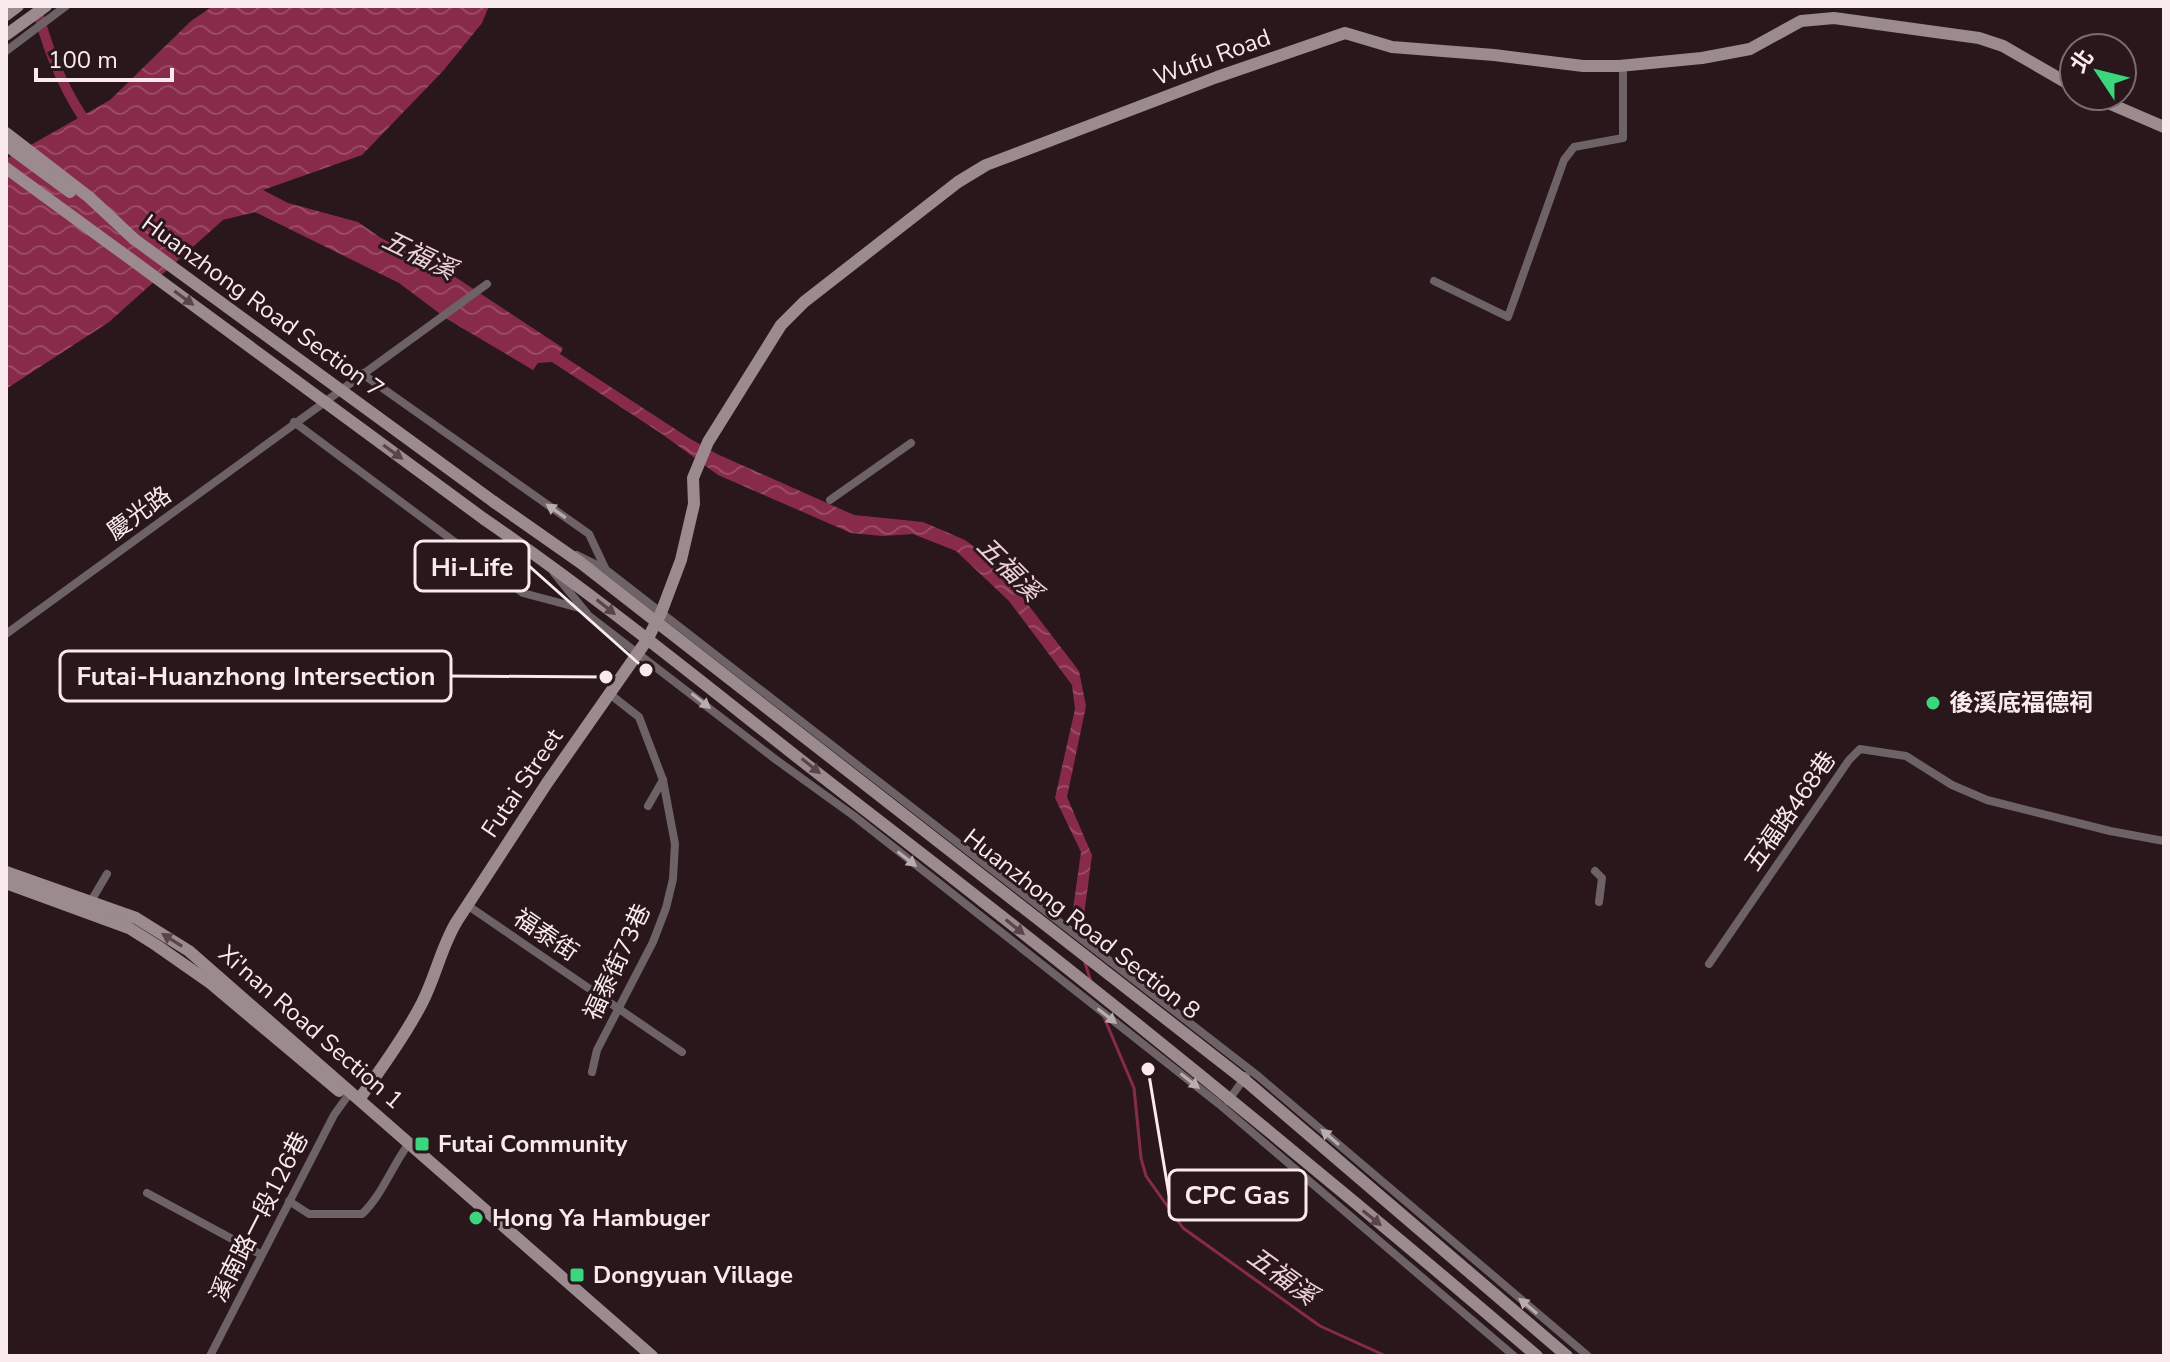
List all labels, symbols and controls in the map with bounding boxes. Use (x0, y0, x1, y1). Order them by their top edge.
street label: Wufu Road (1149, 21, 1275, 93)
scale bar (36, 32, 172, 82)
north arrow (2058, 32, 2138, 112)
text: 北 (2064, 43, 2101, 79)
text: 100 m (48, 44, 118, 76)
street label: Huanzhong Road Section 7 (135, 207, 391, 405)
water label: 五福溪 (376, 222, 465, 290)
one-way arrow (173, 290, 195, 306)
one-way arrow (383, 444, 404, 460)
street label: 慶光路 (100, 479, 178, 547)
one-way arrow (546, 504, 567, 519)
water label: 五福溪 (969, 529, 1052, 612)
callout: Hi-Life (415, 541, 529, 591)
text: Hi-Life (431, 550, 513, 585)
one-way arrow (595, 598, 615, 615)
callout: Futai-Huanzhong Intersection (60, 651, 451, 701)
text: Futai-Huanzhong Intersection (77, 659, 435, 694)
place label: 後溪底福德祠 (1949, 687, 2093, 719)
one-way arrow (691, 692, 711, 709)
marker: 後溪底福德祠 (1924, 694, 1942, 712)
street label: Futai Street (474, 722, 570, 844)
street label: 五福路468巷 (1737, 745, 1843, 877)
one-way arrow (801, 758, 821, 774)
street label: Huanzhong Road Section 8 (957, 821, 1207, 1027)
one-way arrow (897, 851, 917, 867)
street label: 福泰街73巷 (576, 899, 658, 1025)
street label: 福泰街 (507, 902, 585, 968)
one-way arrow (1005, 918, 1025, 935)
one-way arrow (161, 933, 183, 947)
street label: Xi'nan Road Section 1 (212, 938, 410, 1116)
one-way arrow (1097, 1007, 1117, 1024)
one-way arrow (1180, 1072, 1200, 1089)
street label: 溪南路一段126巷 (202, 1126, 316, 1308)
place label: Futai Community (438, 1128, 628, 1160)
one-way arrow (1321, 1129, 1341, 1146)
marker: Futai Community (413, 1135, 431, 1153)
callout: CPC Gas (1169, 1170, 1306, 1220)
text: CPC Gas (1184, 1178, 1290, 1213)
place label: Hong Ya Hambuger (492, 1202, 710, 1234)
marker: Hong Ya Hambuger (467, 1209, 485, 1227)
one-way arrow (1362, 1210, 1382, 1226)
water label: 五福溪 (1240, 1239, 1327, 1315)
place label: Dongyuan Village (593, 1259, 793, 1291)
marker: Dongyuan Village (568, 1266, 586, 1284)
one-way arrow (1518, 1298, 1538, 1315)

